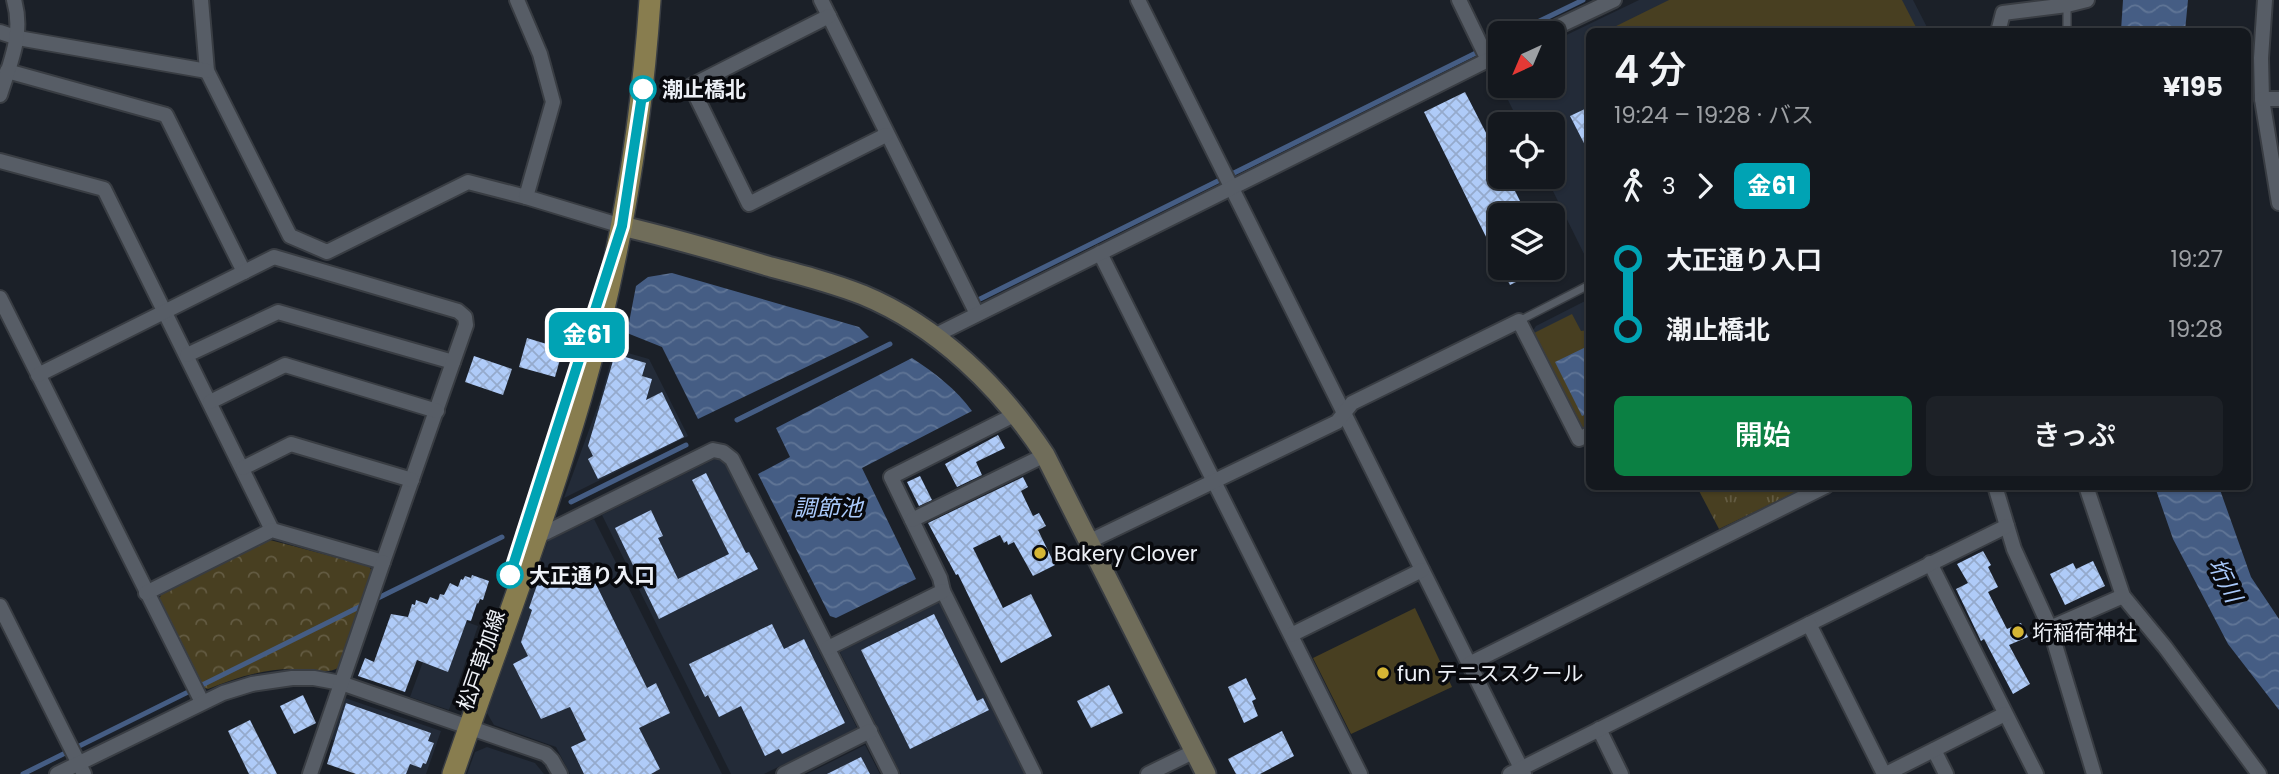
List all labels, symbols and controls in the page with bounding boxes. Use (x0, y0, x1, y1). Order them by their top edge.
north arrow (1488, 21, 1564, 98)
map controls (1488, 21, 1565, 280)
text: 4 分 (1614, 43, 1686, 96)
text: ¥195 (2163, 69, 2223, 105)
place label: 潮止橋北 (662, 75, 746, 104)
marker: 潮止橋北 (630, 76, 656, 102)
text: 19:24 – 19:28 · バス (1614, 99, 1814, 131)
button: locate (1488, 112, 1565, 189)
icon: walk (1614, 167, 1652, 205)
icon: forward (1686, 167, 1724, 205)
text: 金61 (1748, 169, 1796, 202)
text: 3 (1662, 170, 1676, 202)
button: layers (1488, 203, 1565, 280)
text: 大正通り入口 (1666, 242, 1822, 278)
text: 19:27 (2170, 243, 2223, 275)
line badge: 金61 (547, 312, 627, 358)
text: 潮止橋北 (1666, 312, 1770, 348)
text: 19:28 (2169, 313, 2223, 345)
text: 金61 (563, 318, 611, 351)
button: 開始 (1614, 396, 1912, 476)
button: きっぷ (1926, 396, 2223, 476)
water label: 調節池 (794, 492, 865, 524)
place label: Bakery Clover (1054, 539, 1198, 568)
marker: Bakery Clover (1032, 545, 1048, 561)
water label: 垳川 (2200, 552, 2251, 610)
place label: 大正通り入口 (529, 561, 655, 590)
marker: 大正通り入口 (497, 562, 523, 588)
street label: 松戸草加線 (450, 606, 512, 714)
place label: 垳稲荷神社 (2032, 618, 2137, 647)
marker: 垳稲荷神社 (2010, 624, 2026, 640)
place label: fun テニススクール (1397, 659, 1583, 688)
marker: fun テニススクール (1375, 665, 1391, 681)

